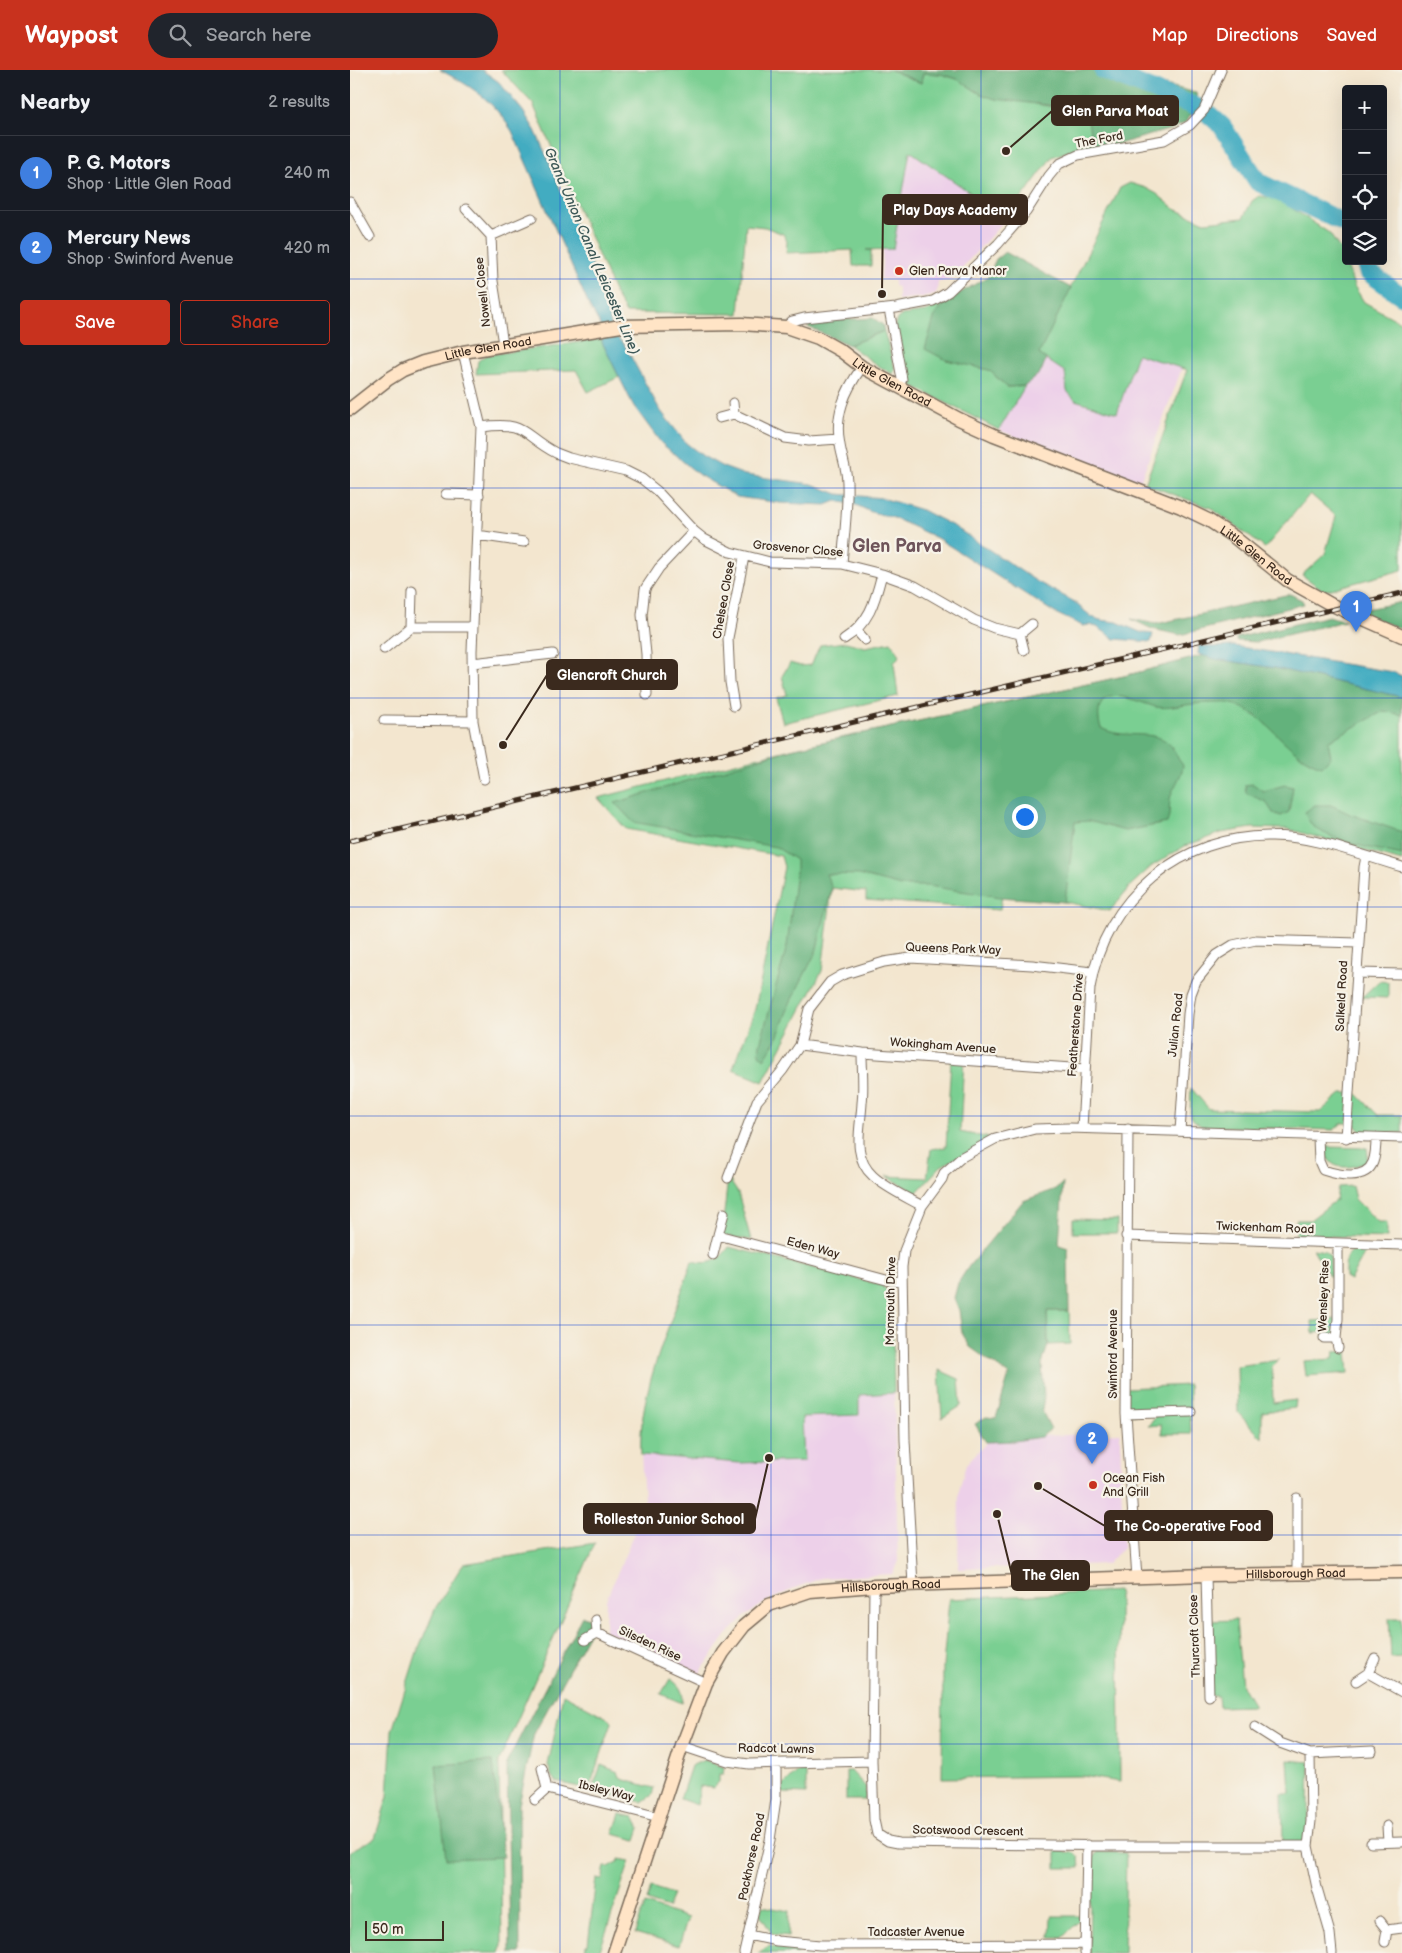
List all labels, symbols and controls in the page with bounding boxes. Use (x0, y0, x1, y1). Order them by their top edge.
search box (148, 13, 498, 58)
text: Waypost (25, 21, 118, 50)
icon: search (166, 21, 194, 49)
text: Search here (206, 24, 311, 47)
text: Map (1152, 25, 1188, 46)
text: Directions (1216, 25, 1298, 46)
text: Saved (1326, 25, 1377, 46)
map controls (1342, 85, 1387, 265)
button: + (1342, 85, 1387, 130)
text: Nearby (20, 90, 90, 115)
text: 2 results (268, 93, 330, 112)
callout: Glen Parva Moat (1052, 96, 1178, 125)
text: Glen Parva Moat (1062, 103, 1168, 120)
street label: The Ford (1074, 128, 1124, 152)
button: − (1342, 130, 1387, 175)
water label: Grand Union Canal (Leicester Line) (541, 145, 644, 358)
text: P. G. Motors (67, 152, 170, 175)
text: 1 (33, 164, 39, 183)
text: 240 m (284, 164, 330, 183)
text: Shop · Little Glen Road (67, 175, 231, 194)
button: locate (1342, 175, 1387, 220)
callout: Play Days Academy (883, 195, 1027, 224)
text: Play Days Academy (893, 202, 1017, 219)
button: layers (1342, 220, 1387, 265)
text: Mercury News (67, 227, 191, 250)
text: 2 (31, 239, 41, 258)
text: 420 m (284, 239, 330, 258)
text: Shop · Swinford Avenue (67, 250, 233, 269)
street label: Nowell Close (472, 256, 494, 328)
place label: Glen Parva Manor (909, 264, 1007, 279)
marker: Glen Parva Manor (893, 265, 905, 277)
button: Save (20, 300, 170, 345)
button: Share (180, 300, 330, 345)
street label: Little Glen Road (443, 333, 533, 364)
street label: Little Glen Road (849, 355, 934, 410)
street label: Little Glen Road (1217, 522, 1294, 589)
district label: Glen Parva (852, 536, 942, 557)
street label: Grosvenor Close (752, 538, 844, 560)
street label: Chelsea Close (710, 560, 738, 640)
pin: 1 (1340, 591, 1372, 632)
callout: Glencroft Church (547, 660, 677, 689)
text: Glencroft Church (557, 667, 667, 684)
your location (1012, 804, 1038, 830)
street label: Queens Park Way (905, 940, 1002, 958)
street label: Salkeld Road (1333, 960, 1351, 1032)
street label: Featherstone Drive (1065, 973, 1087, 1077)
street label: Julian Road (1165, 992, 1187, 1058)
street label: Wokingham Avenue (889, 1035, 997, 1057)
street label: Twickenham Road (1215, 1219, 1315, 1237)
street label: Eden Way (785, 1234, 842, 1262)
street label: Monmouth Drive (883, 1256, 899, 1346)
street label: Wensley Rise (1315, 1260, 1333, 1332)
street label: Swinford Avenue (1106, 1309, 1121, 1399)
pin: 2 (1076, 1423, 1108, 1464)
place label: Ocean Fish And Grill (1103, 1471, 1165, 1500)
marker: Ocean Fish And Grill (1087, 1479, 1099, 1491)
callout: Rolleston Junior School (584, 1504, 755, 1533)
text: Rolleston Junior School (594, 1511, 744, 1528)
callout: The Co-operative Food (1105, 1511, 1272, 1540)
text: The Co-operative Food (1115, 1518, 1261, 1535)
callout: The Glen (1012, 1561, 1089, 1590)
street label: Hillsborough Road (1246, 1565, 1346, 1582)
text: The Glen (1022, 1567, 1080, 1584)
street label: Hillsborough Road (840, 1576, 941, 1596)
street label: Thurcroft Close (1186, 1594, 1204, 1678)
street label: Silsden Rise (616, 1623, 684, 1665)
street label: Radcot Lawns (738, 1741, 814, 1757)
street label: Ibsley Way (577, 1777, 635, 1805)
street label: Packhorse Road (735, 1812, 769, 1902)
street label: Scotswood Crescent (912, 1823, 1024, 1839)
scale bar (365, 1918, 444, 1941)
text: 50 m (372, 1921, 404, 1938)
street label: Tadcaster Avenue (867, 1925, 965, 1940)

